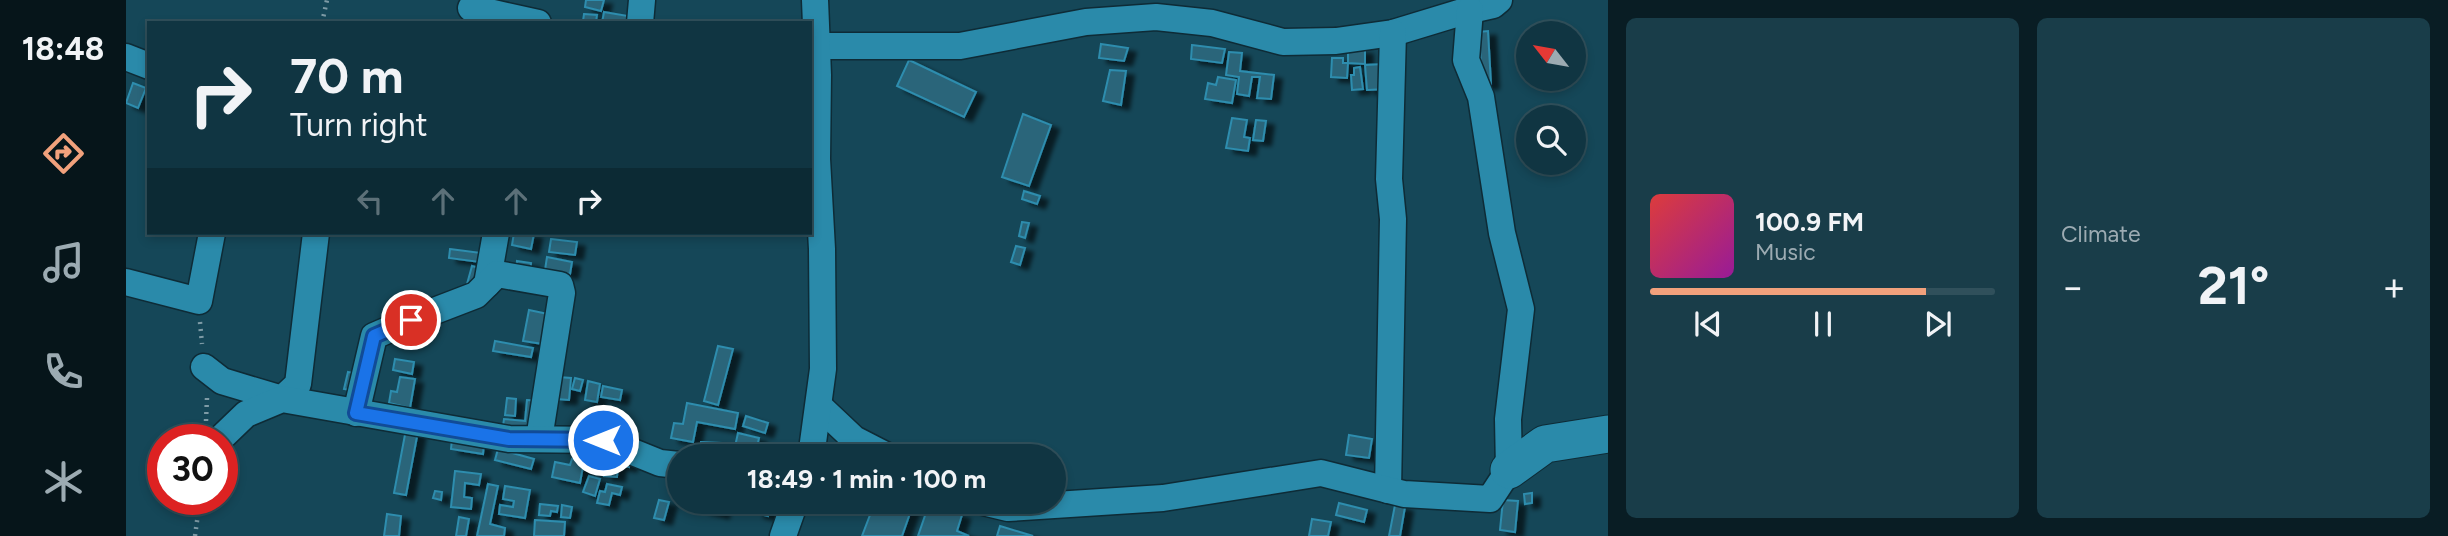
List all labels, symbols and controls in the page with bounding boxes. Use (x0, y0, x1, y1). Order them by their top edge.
north arrow (1516, 21, 1586, 91)
map controls (1516, 21, 1586, 175)
text: 18:48 (22, 30, 104, 68)
text: 70 m (290, 46, 403, 105)
icon: right (175, 49, 266, 140)
button: search (1516, 105, 1586, 175)
text: Turn right (290, 106, 428, 144)
icon: directions (39, 129, 88, 178)
icon: left (351, 182, 389, 220)
icon: ahead (424, 182, 462, 220)
icon: ahead (497, 182, 535, 220)
icon: right (570, 182, 608, 220)
text: 100.9 FM (1755, 206, 1864, 238)
text: Climate (2061, 220, 2140, 248)
icon: music (39, 238, 88, 287)
text: Music (1755, 238, 1816, 266)
text: 21° (2198, 255, 2269, 317)
text: − (2061, 264, 2085, 310)
text: + (2382, 264, 2406, 310)
pin (381, 290, 441, 350)
icon: arrive (392, 301, 430, 339)
icon: previous (1689, 305, 1727, 343)
icon: pause (1804, 305, 1842, 343)
icon: next (1919, 305, 1957, 343)
icon: phone (39, 347, 88, 396)
position arrow (566, 403, 640, 477)
speed limit sign: 30 (147, 424, 238, 515)
icon: climate (39, 457, 88, 506)
text: 18:49 · 1 min · 100 m (747, 463, 986, 495)

